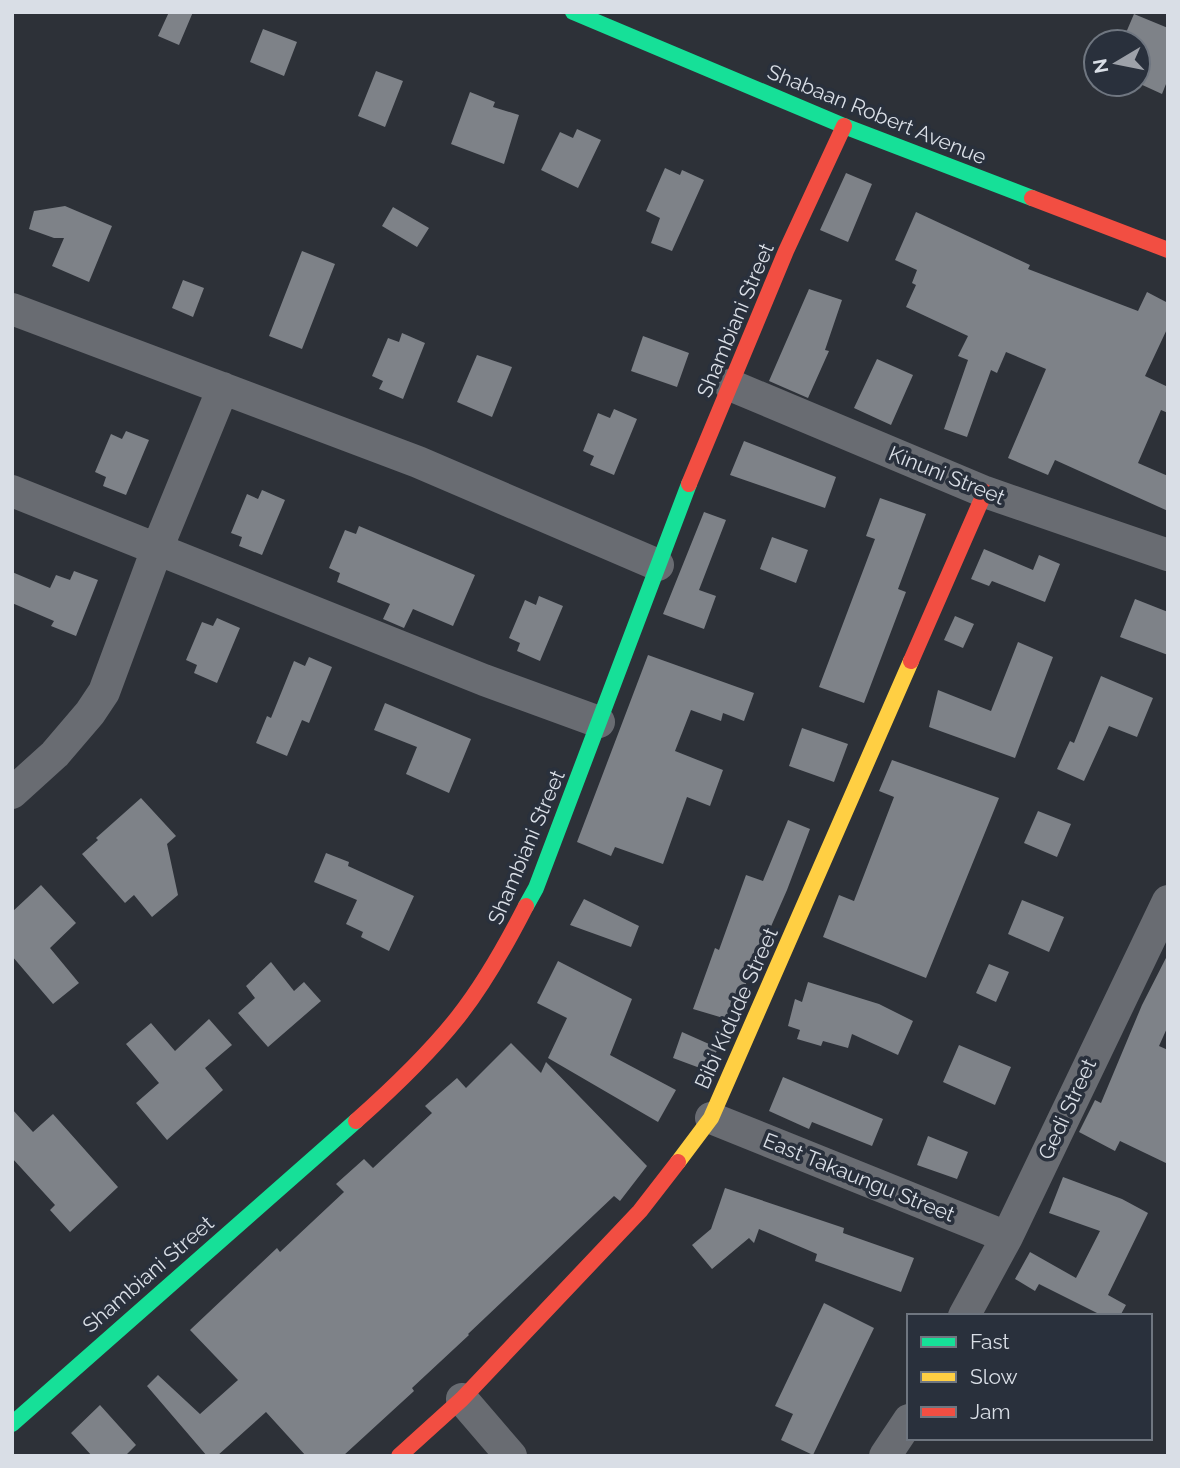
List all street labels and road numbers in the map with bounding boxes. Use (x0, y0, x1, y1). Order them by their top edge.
street label: Shabaan Robert Avenue (764, 59, 990, 169)
street label: Shambiani Street (691, 239, 779, 401)
street label: Kinuni Street (885, 440, 1009, 510)
street label: Shambiani Street (482, 766, 570, 928)
street label: Bibi Kidude Street (689, 923, 783, 1093)
street label: Gedi Street (1033, 1055, 1101, 1163)
street label: East Takaungu Street (760, 1127, 958, 1227)
street label: Shambiani Street (77, 1210, 219, 1338)

